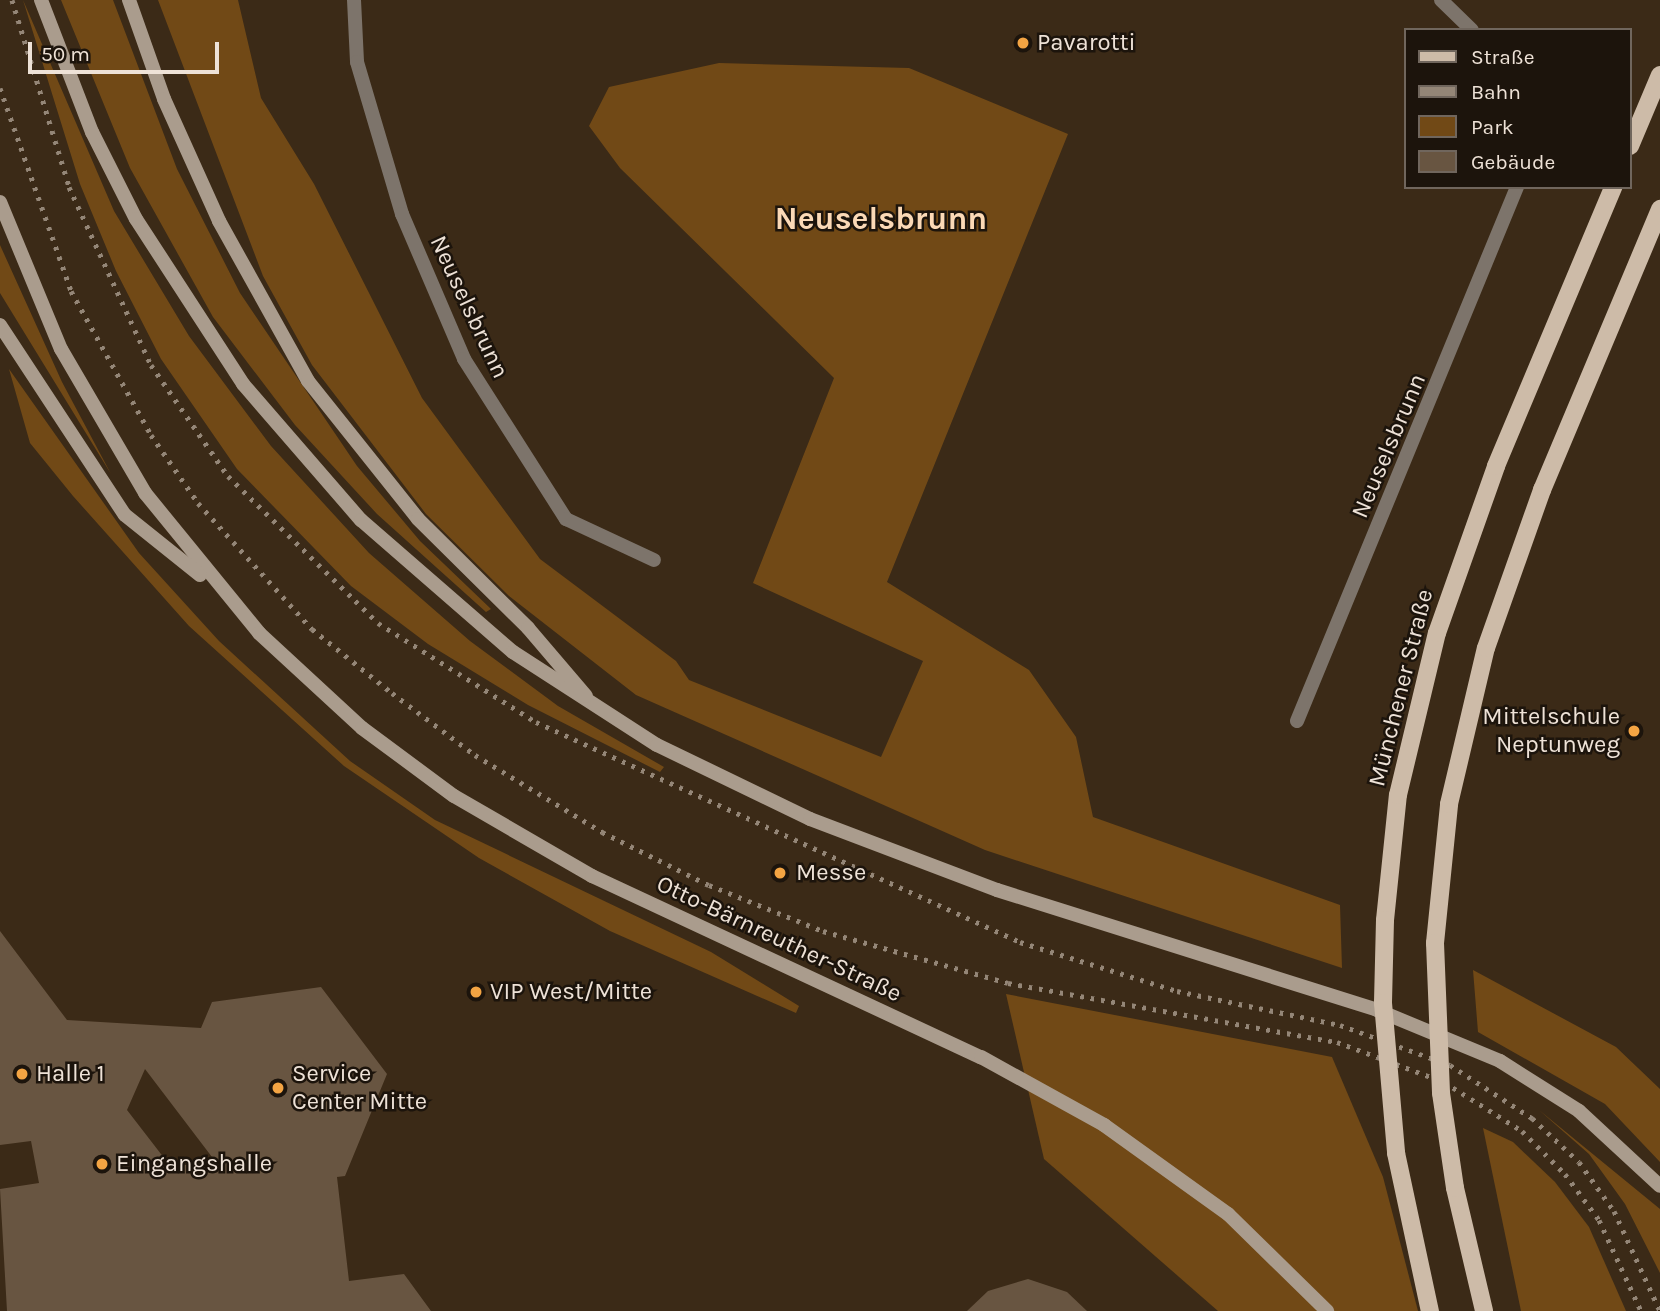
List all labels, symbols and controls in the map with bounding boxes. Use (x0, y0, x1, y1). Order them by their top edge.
scale bar (32, 28, 222, 72)
legend (1404, 28, 1632, 189)
place label: Pavarotti (1037, 29, 1136, 57)
marker: Pavarotti (1015, 35, 1031, 51)
text: 50 m (41, 42, 90, 66)
text: Straße (1471, 45, 1534, 69)
text: Bahn (1471, 80, 1521, 104)
text: Park (1471, 115, 1514, 139)
text: Gebäude (1471, 150, 1555, 174)
district label: Neuselsbrunn (775, 200, 987, 238)
street label: Neuselsbrunn (423, 231, 515, 383)
street label: Neuselsbrunn (1346, 370, 1432, 522)
street label: Münchener Straße (1363, 586, 1439, 790)
place label: Mittelschule Neptunweg (1482, 703, 1620, 759)
marker: Mittelschule Neptunweg (1626, 723, 1642, 739)
place label: Messe (796, 859, 866, 887)
marker: Messe (770, 863, 790, 883)
street label: Otto-Bärnreuther-Straße (652, 869, 906, 1009)
place label: VIP West/Mitte (490, 978, 652, 1006)
marker: VIP West/Mitte (468, 984, 484, 1000)
place label: Halle 1 (36, 1060, 105, 1088)
place label: Service Center Mitte (292, 1060, 427, 1116)
marker: Halle 1 (14, 1066, 30, 1082)
marker: Service Center Mitte (270, 1080, 286, 1096)
place label: Eingangshalle (116, 1150, 272, 1178)
marker: Eingangshalle (94, 1156, 110, 1172)

